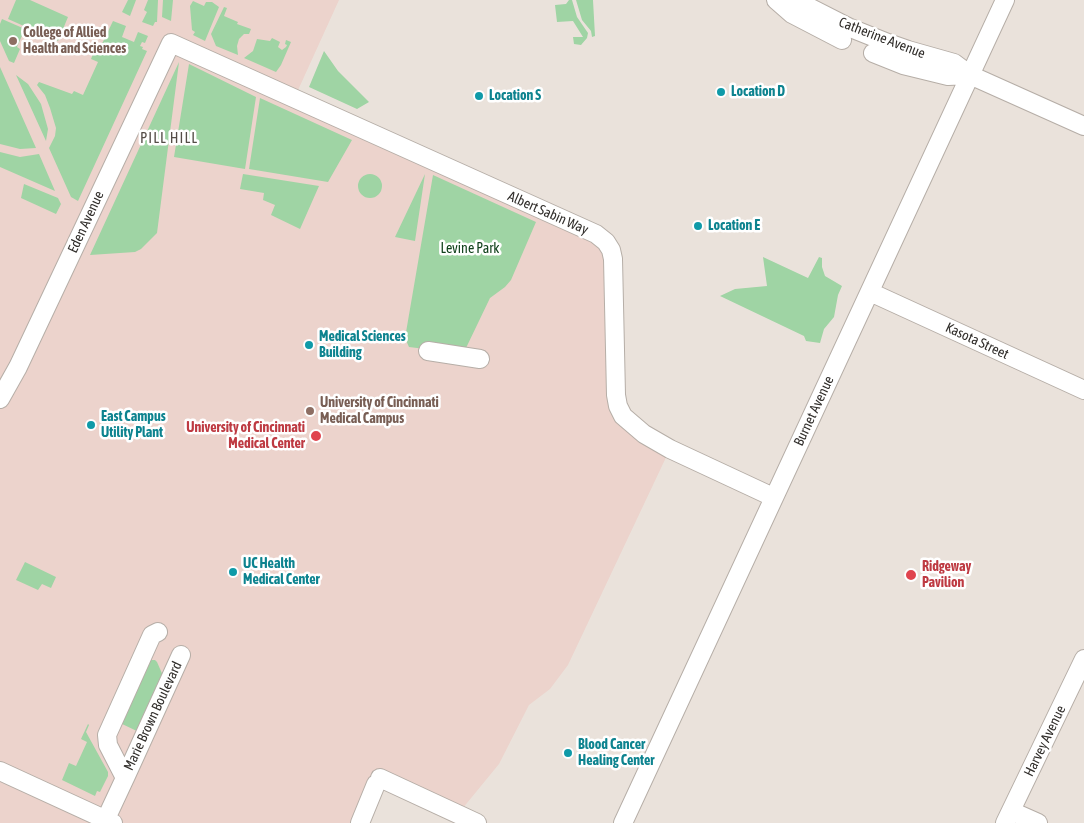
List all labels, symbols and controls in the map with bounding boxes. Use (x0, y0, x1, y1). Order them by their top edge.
street label: Catherine Avenue (836, 14, 928, 62)
place label: College of Allied Health and Sciences (23, 25, 126, 58)
marker: College of Allied Health and Sciences (7, 35, 19, 47)
place label: Location D (731, 84, 785, 100)
marker: Location D (715, 86, 727, 98)
place label: Location S (489, 88, 541, 104)
marker: Location S (473, 90, 485, 102)
district label: PILL HILL (139, 129, 199, 147)
street label: Eden Avenue (64, 188, 108, 256)
street label: Albert Sabin Way (505, 188, 591, 238)
place label: Location E (708, 218, 760, 234)
marker: Location E (692, 220, 704, 232)
park label: Levine Park (440, 241, 500, 257)
street label: Kasota Street (943, 319, 1011, 363)
place label: Medical Sciences Building (319, 329, 406, 362)
marker: Medical Sciences Building (303, 339, 315, 351)
street label: Burnet Avenue (790, 373, 838, 449)
place label: University of Cincinnati Medical Campus (320, 395, 439, 428)
marker: University of Cincinnati Medical Campus (304, 405, 316, 417)
place label: East Campus Utility Plant (101, 409, 166, 442)
marker: East Campus Utility Plant (85, 419, 97, 431)
place label: University of Cincinnati Medical Center (186, 420, 305, 452)
marker: University of Cincinnati Medical Center (309, 429, 323, 443)
place label: UC Health Medical Center (243, 556, 320, 588)
place label: Ridgeway Pavilion (922, 559, 971, 592)
marker: UC Health Medical Center (227, 566, 239, 578)
marker: Ridgeway Pavilion (904, 568, 918, 582)
street label: Marie Brown Boulevard (120, 659, 186, 773)
street label: Harvey Avenue (1021, 703, 1069, 779)
place label: Blood Cancer Healing Center (578, 737, 654, 770)
marker: Blood Cancer Healing Center (562, 747, 574, 759)

